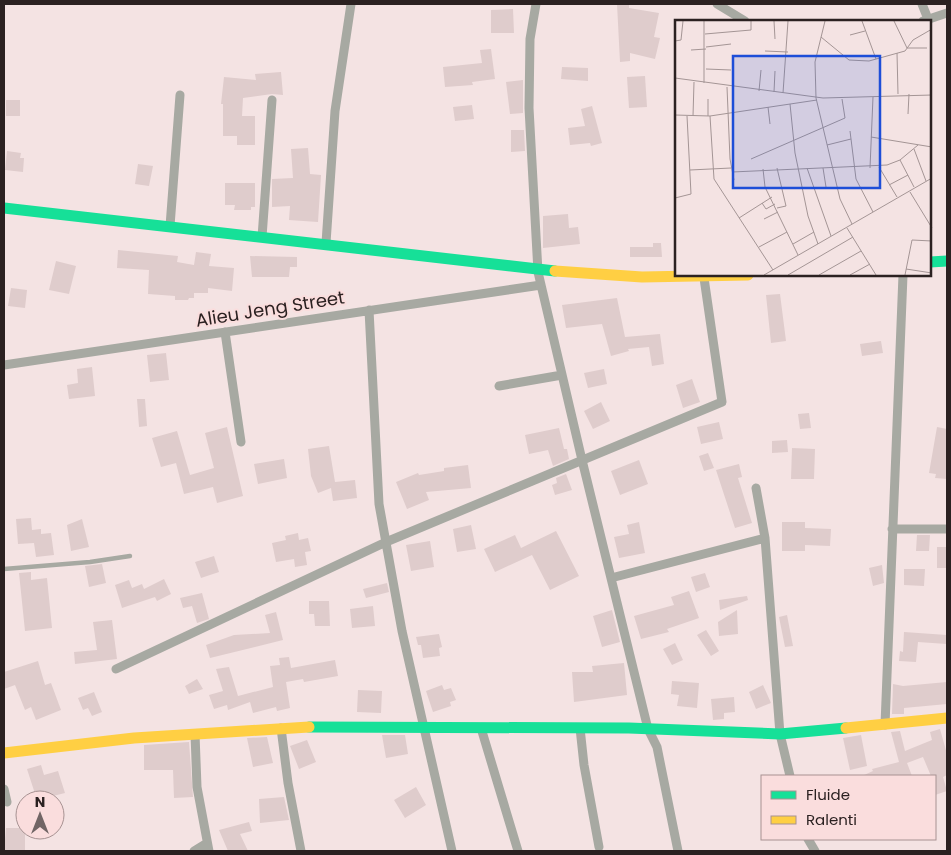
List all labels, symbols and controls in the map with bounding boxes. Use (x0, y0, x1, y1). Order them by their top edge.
inset map (675, 20, 931, 276)
street label: Alieu Jeng Street (194, 284, 346, 333)
legend (761, 775, 936, 840)
text: Fluide (806, 784, 850, 805)
north arrow (15, 790, 65, 840)
text: N (35, 792, 45, 812)
text: Ralenti (806, 809, 857, 830)

